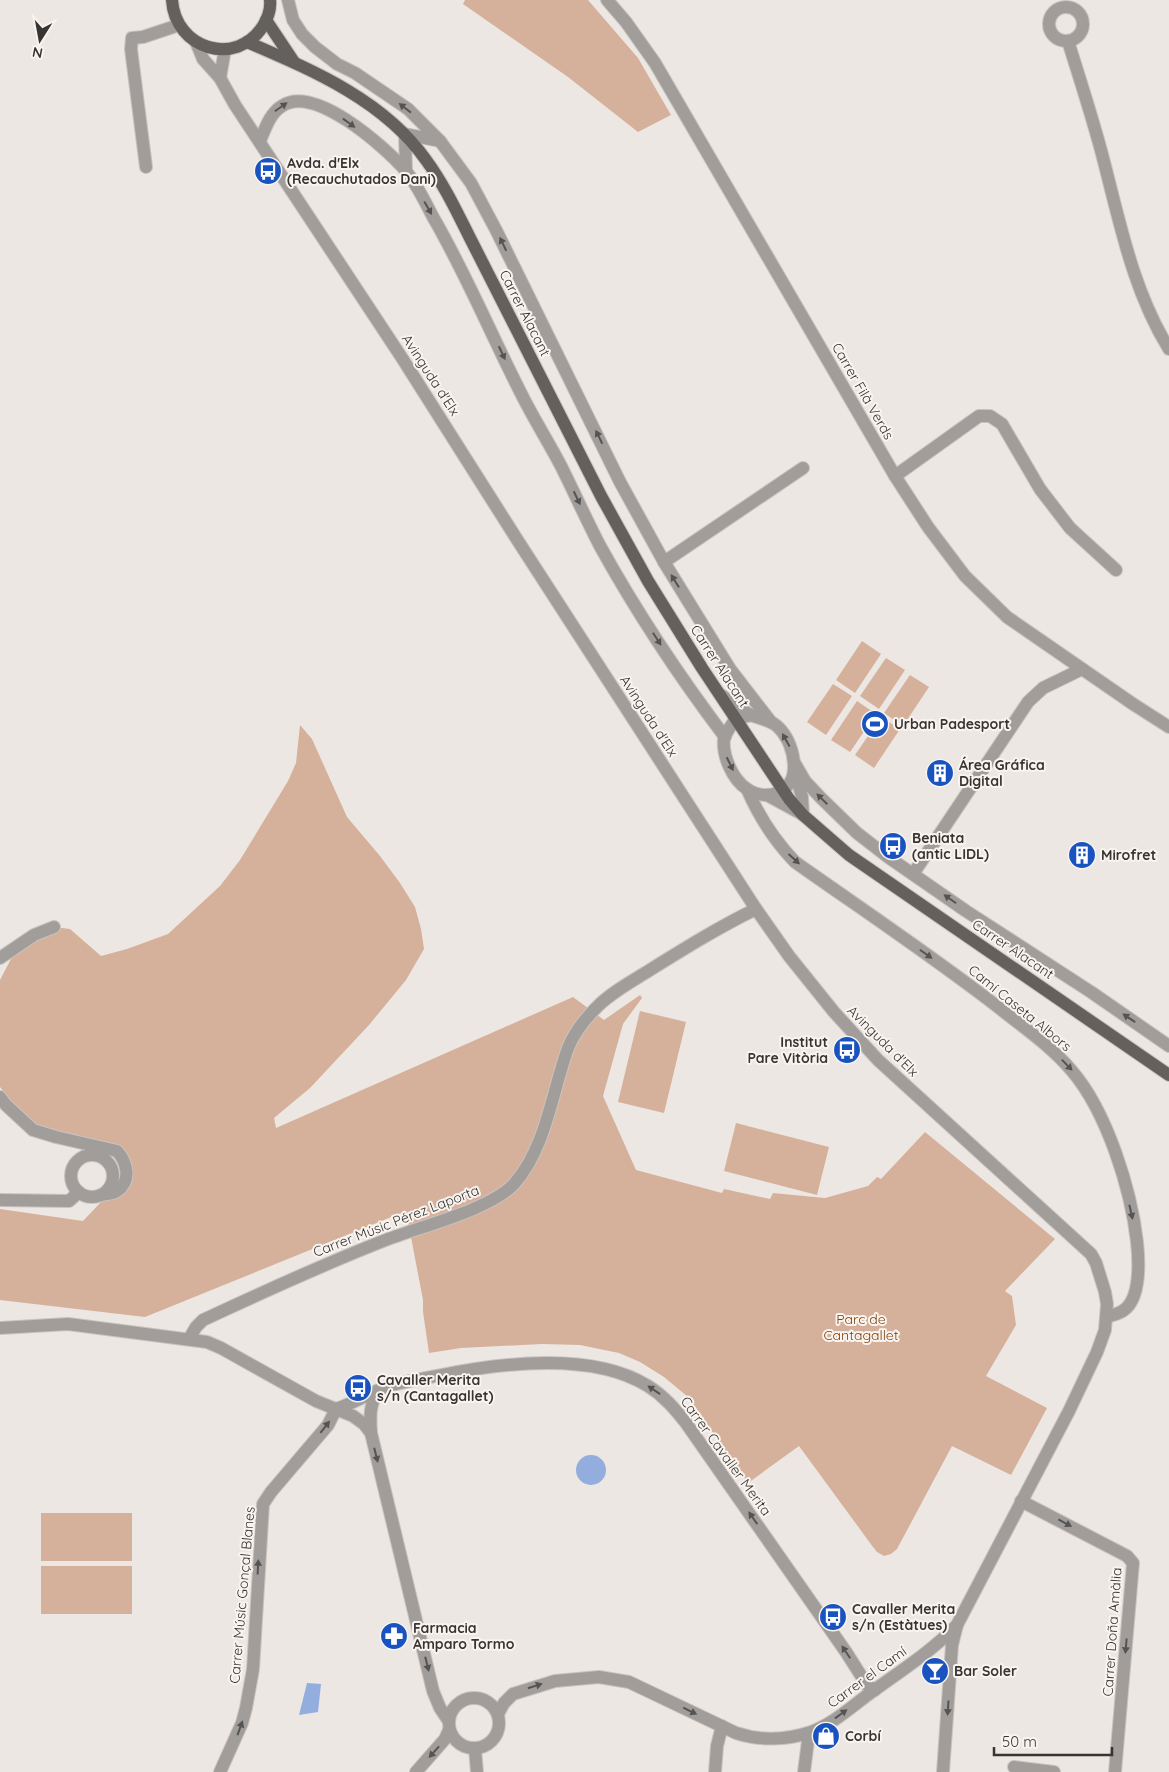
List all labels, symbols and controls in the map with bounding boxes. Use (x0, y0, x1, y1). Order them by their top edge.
north arrow (15, 15, 65, 65)
text: N (31, 43, 44, 63)
one-way arrow (275, 102, 288, 112)
one-way arrow (399, 102, 412, 113)
one-way arrow (342, 118, 356, 128)
place label: Avda. d'Elx (Recauchutados Dani) (287, 154, 436, 188)
bus stop icon: Avda. d'Elx (Recauchutados Dani) (253, 156, 283, 186)
one-way arrow (424, 202, 433, 215)
one-way arrow (499, 237, 507, 252)
street label: Carrer Alacant (496, 267, 555, 359)
street label: Avinguda d'Elx (398, 331, 464, 419)
street label: Carrer Filà Verds (828, 339, 898, 443)
one-way arrow (498, 346, 506, 360)
one-way arrow (595, 430, 603, 444)
one-way arrow (572, 490, 581, 505)
one-way arrow (670, 574, 679, 587)
street label: Carrer Alacant (687, 621, 753, 711)
one-way arrow (652, 632, 661, 645)
street label: Avinguda d'Elx (616, 672, 682, 760)
sports icon: Urban Padesport (860, 709, 890, 739)
place label: Urban Padesport (894, 715, 1010, 733)
one-way arrow (782, 733, 791, 746)
place label: Área Gráfica Digital (959, 756, 1045, 790)
one-way arrow (726, 757, 734, 771)
building icon: Área Gráfica Digital (925, 758, 955, 788)
one-way arrow (817, 793, 829, 805)
place label: Beniata (antic LIDL) (912, 829, 989, 863)
bus stop icon: Beniata (antic LIDL) (878, 831, 908, 861)
building icon: Mirofret (1067, 840, 1097, 870)
place label: Mirofret (1101, 846, 1156, 864)
one-way arrow (787, 853, 799, 865)
one-way arrow (943, 894, 957, 904)
street label: Carrer Alacant (969, 915, 1057, 983)
one-way arrow (919, 949, 933, 959)
street label: Camí Caseta Albors (965, 961, 1075, 1055)
street label: Avinguda d'Elx (844, 1002, 923, 1081)
one-way arrow (1122, 1013, 1136, 1023)
place label: Institut Pare Vitòria (747, 1033, 828, 1067)
bus stop icon: Institut Pare Vitòria (832, 1035, 862, 1065)
one-way arrow (1061, 1059, 1073, 1071)
street label: Carrer Músic Pérez Laporta (310, 1181, 482, 1261)
one-way arrow (1128, 1205, 1136, 1221)
park label: Parc de Cantagallet (823, 1310, 899, 1344)
place label: Cavaller Merita s/n (Cantagallet) (377, 1371, 493, 1405)
bus stop icon: Cavaller Merita s/n (Cantagallet) (343, 1373, 373, 1403)
one-way arrow (647, 1385, 661, 1395)
street label: Carrer Cavaller Merita (677, 1393, 775, 1519)
one-way arrow (320, 1421, 331, 1434)
one-way arrow (372, 1448, 380, 1463)
street label: Carrer Músic Gonçal Blanes (225, 1506, 259, 1684)
one-way arrow (748, 1512, 758, 1525)
one-way arrow (1057, 1519, 1072, 1527)
one-way arrow (255, 1559, 263, 1575)
street label: Carrer Doña Amàlia (1099, 1567, 1125, 1697)
place label: Cavaller Merita s/n (Estàtues) (852, 1600, 955, 1634)
bus stop icon: Cavaller Merita s/n (Estàtues) (818, 1602, 848, 1632)
place label: Farmacia Amparo Tormo (413, 1619, 515, 1653)
pharmacy icon: Farmacia Amparo Tormo (379, 1621, 409, 1651)
one-way arrow (1122, 1638, 1130, 1654)
street label: Carrer el Camí (824, 1642, 910, 1712)
one-way arrow (841, 1645, 851, 1658)
bar icon: Bar Soler (920, 1656, 950, 1686)
one-way arrow (423, 1657, 431, 1672)
place label: Bar Soler (954, 1662, 1017, 1680)
one-way arrow (528, 1682, 543, 1690)
one-way arrow (943, 1700, 951, 1716)
one-way arrow (683, 1707, 697, 1715)
one-way arrow (834, 1709, 847, 1720)
one-way arrow (237, 1720, 244, 1735)
shop icon: Corbí (811, 1721, 841, 1751)
scale bar (994, 1724, 1112, 1756)
place label: Corbí (845, 1727, 881, 1745)
text: 50 m (1002, 1732, 1037, 1751)
one-way arrow (428, 1745, 439, 1758)

